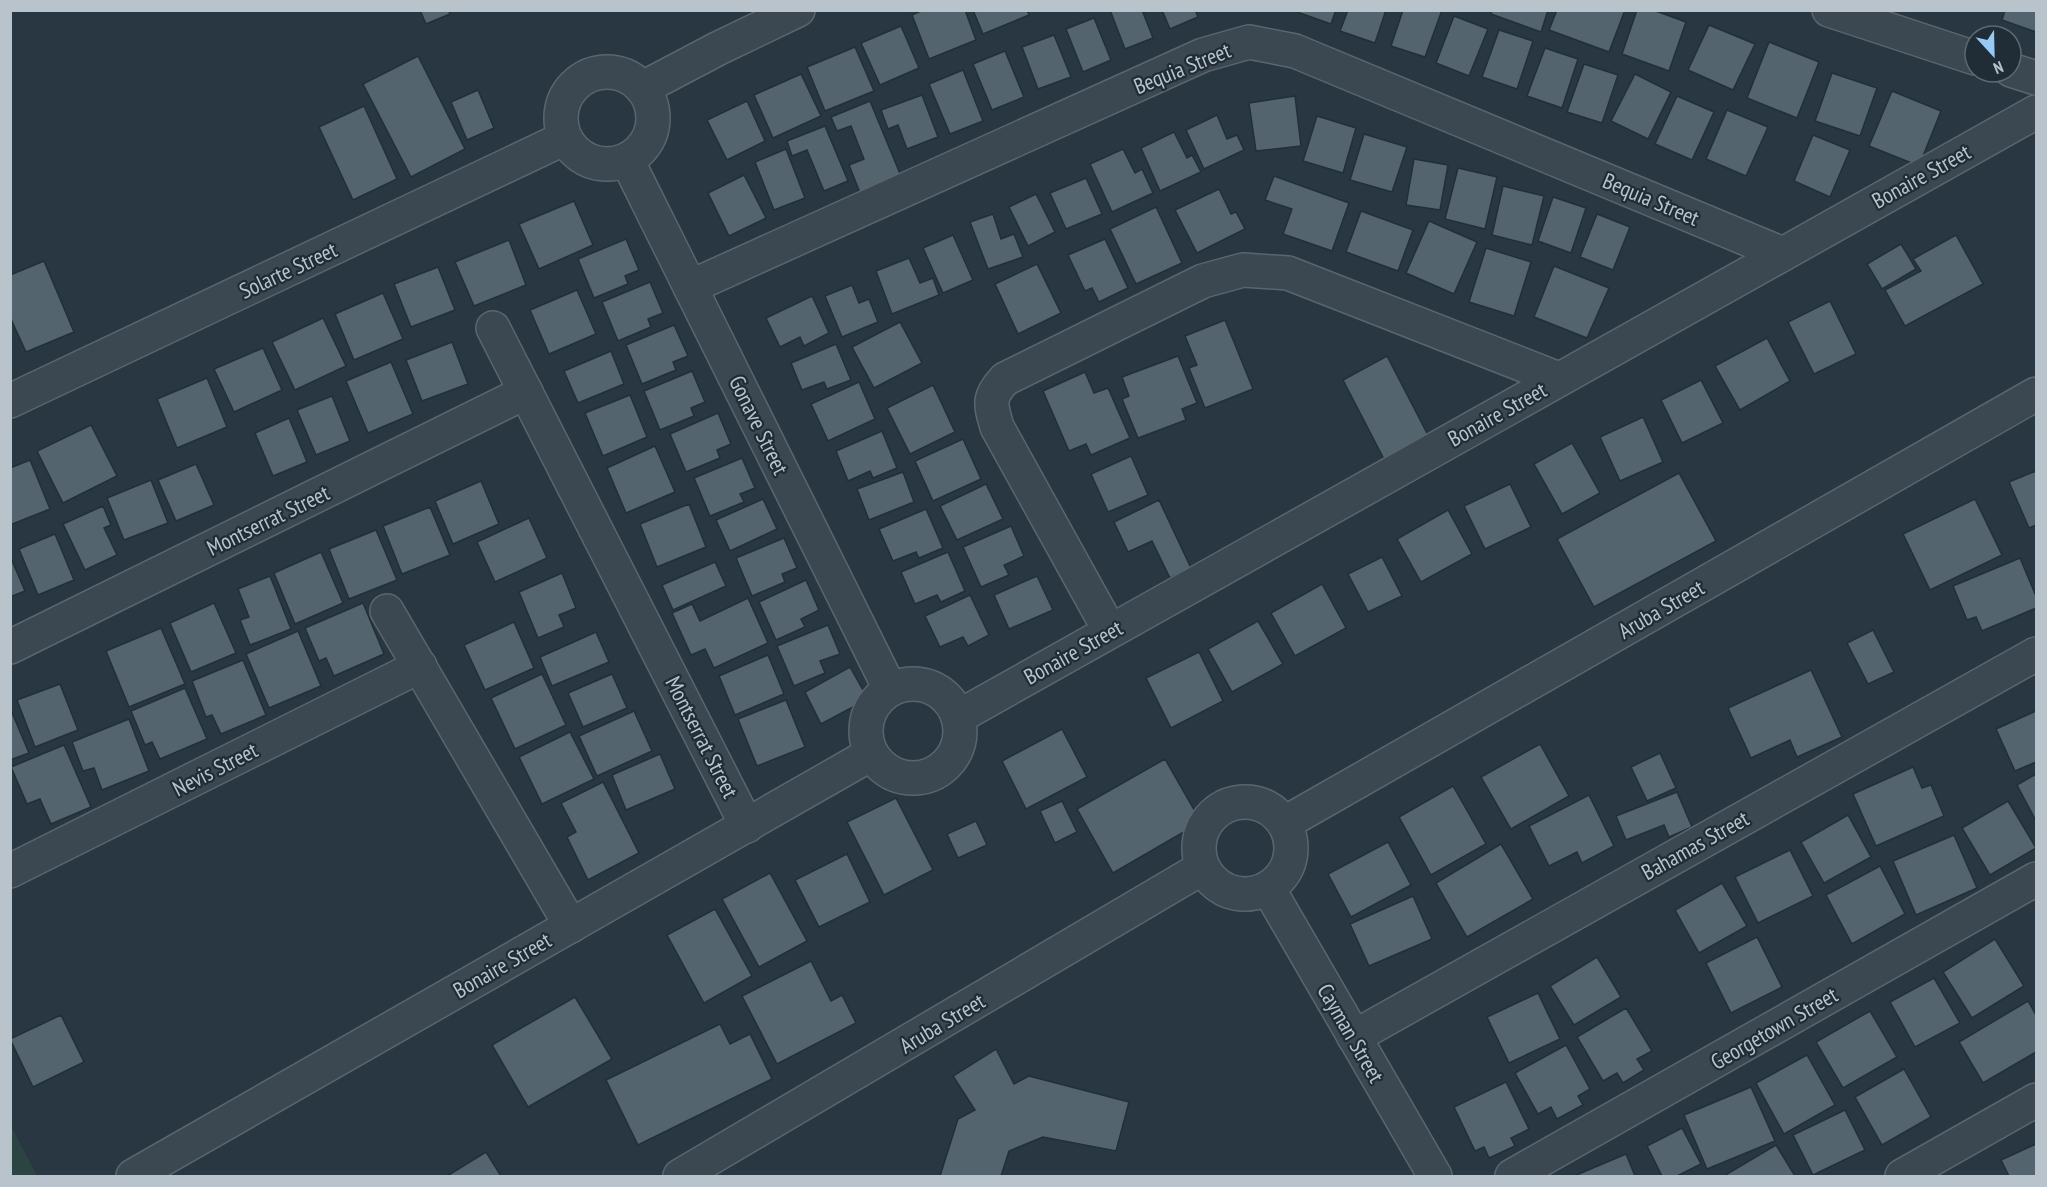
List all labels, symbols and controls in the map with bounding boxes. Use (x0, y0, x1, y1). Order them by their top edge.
north arrow (1963, 24, 2023, 84)
street label: Bequia Street (1129, 36, 1235, 100)
text: N (1991, 57, 2006, 79)
street label: Bonaire Street (1867, 137, 1975, 215)
street label: Bequia Street (1599, 166, 1703, 232)
street label: Solarte Street (235, 235, 341, 305)
street label: Gonave Street (723, 371, 795, 479)
street label: Bonaire Street (1443, 375, 1551, 453)
street label: Montserrat Street (202, 478, 334, 562)
street label: Aruba Street (1613, 573, 1709, 645)
street label: Bonaire Street (1019, 613, 1127, 691)
street label: Montserrat Street (659, 671, 745, 803)
street label: Nevis Street (168, 736, 262, 802)
street label: Bahamas Street (1636, 804, 1754, 886)
street label: Bonaire Street (448, 926, 556, 1004)
street label: Cayman Street (1311, 978, 1391, 1088)
street label: Georgetown Street (1706, 980, 1842, 1076)
street label: Aruba Street (894, 987, 990, 1059)

